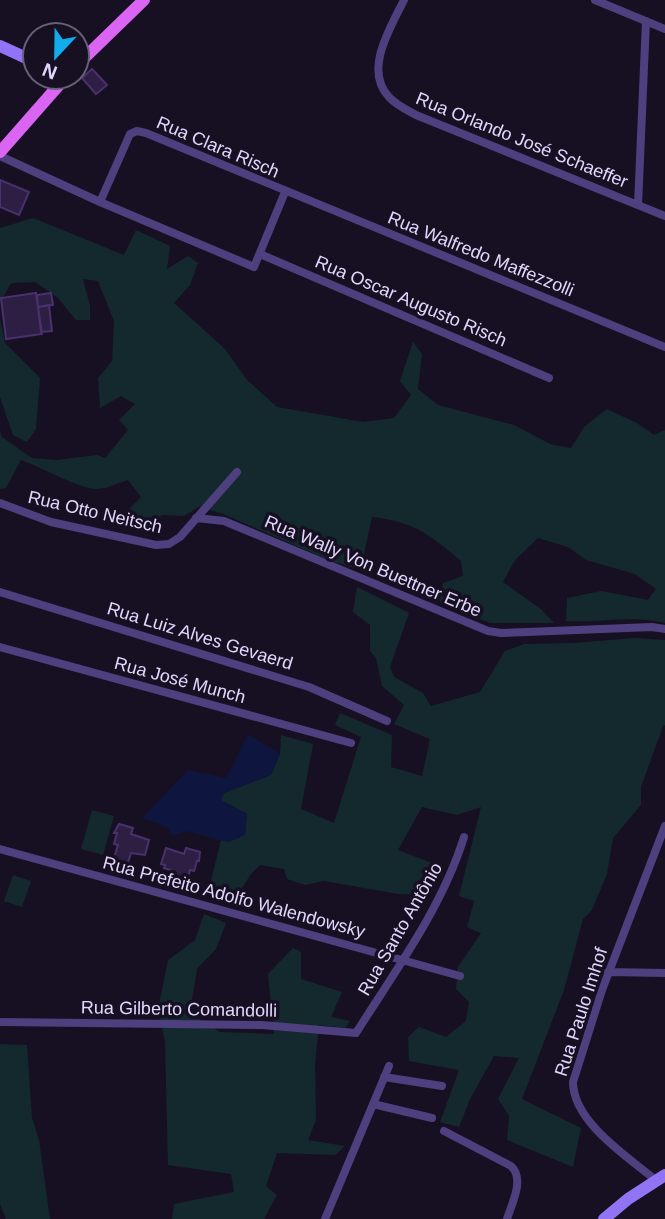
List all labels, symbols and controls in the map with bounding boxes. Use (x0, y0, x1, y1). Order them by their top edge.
north arrow (21, 21, 91, 91)
text: N (40, 59, 60, 84)
street label: Rua Orlando José Schaeffer (413, 88, 631, 192)
street label: Rua Clara Risch (154, 112, 282, 182)
street label: Rua Walfredo Maffezzolli (385, 207, 577, 301)
street label: Rua Oscar Augusto Risch (312, 252, 510, 350)
street label: Rua Otto Neitsch (26, 487, 164, 537)
street label: Rua Wally Von Buettner Erbe (262, 511, 484, 621)
street label: Rua Luiz Alves Gevaerd (105, 598, 295, 674)
street label: Rua José Munch (112, 653, 248, 707)
street label: Rua Prefeito Adolfo Walendowsky (101, 852, 367, 942)
street label: Rua Santo Antônio (354, 859, 446, 999)
street label: Rua Paulo Imhof (551, 944, 612, 1079)
street label: Rua Gilberto Comandolli (81, 997, 277, 1021)

